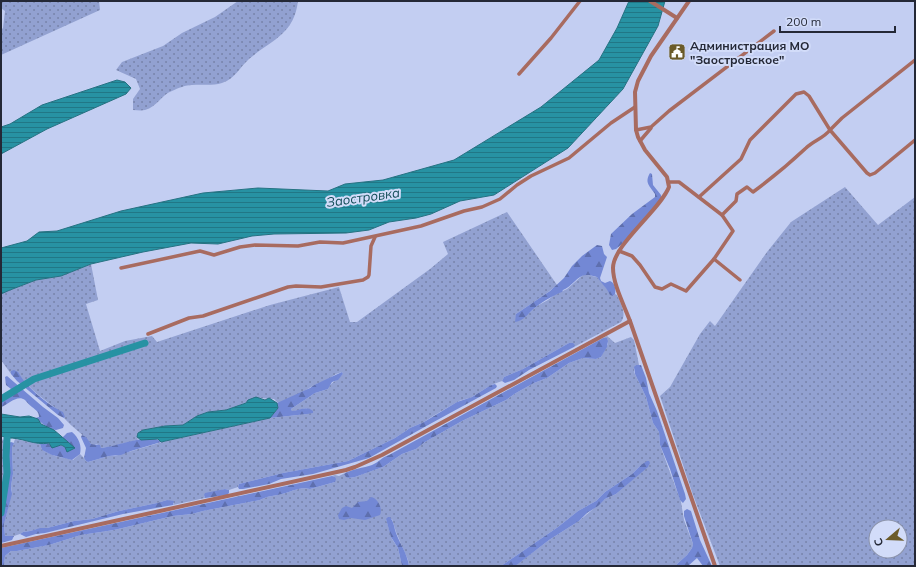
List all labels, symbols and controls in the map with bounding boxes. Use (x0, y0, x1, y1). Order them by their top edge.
scale bar (780, 8, 895, 34)
text: 200 m (786, 14, 821, 29)
place label: Администрация МО "Заостровское" (690, 38, 809, 67)
public building icon: Администрация МО "Заостровское" (667, 42, 687, 62)
water label: Заостровка (325, 184, 401, 210)
north arrow (868, 519, 908, 559)
text: С (871, 536, 886, 548)

